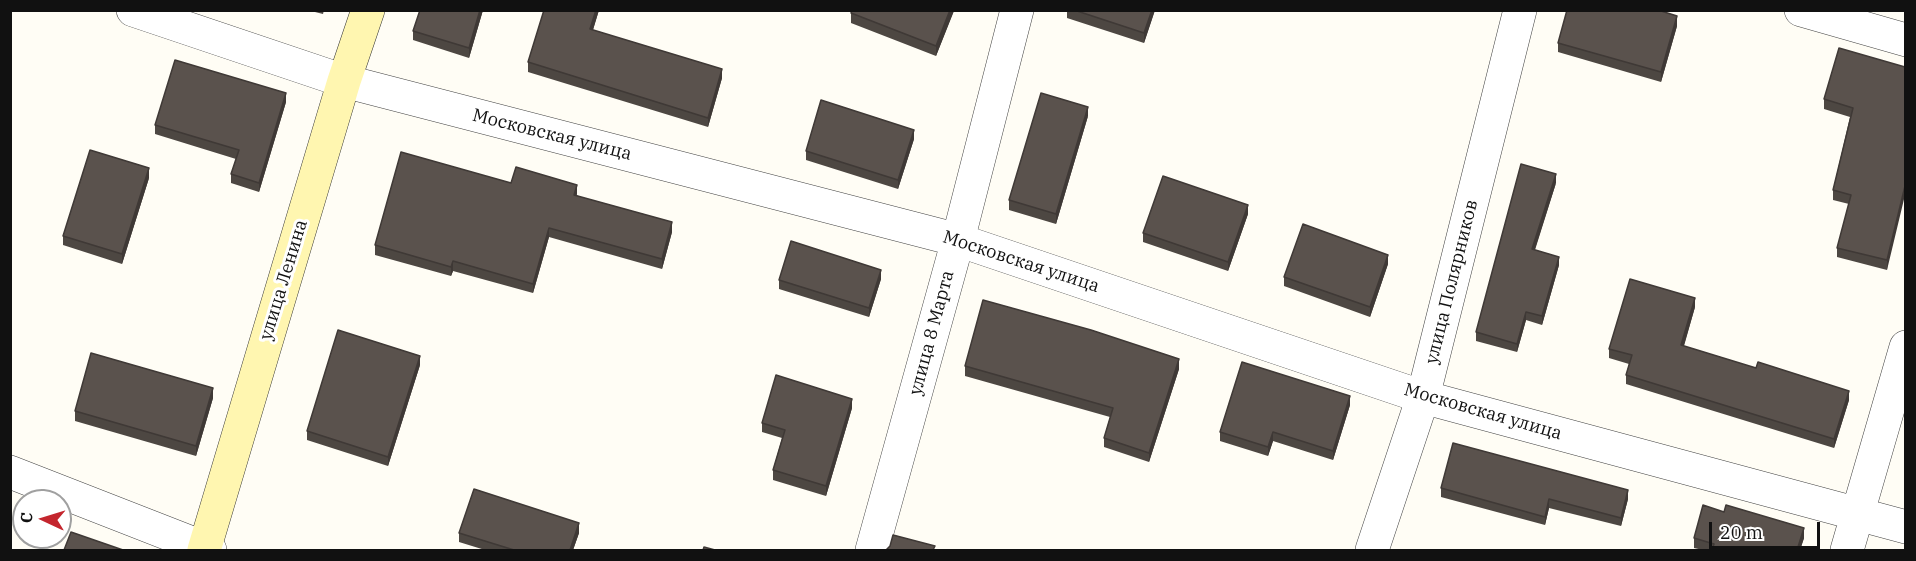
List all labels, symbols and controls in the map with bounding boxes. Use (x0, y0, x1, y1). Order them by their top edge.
street label: Московская улица (470, 105, 634, 165)
street label: улица Полярников (1421, 198, 1483, 366)
street label: улица Ленина (255, 217, 313, 343)
street label: Московская улица (940, 226, 1102, 298)
street label: улица 8 Марта (905, 268, 959, 398)
street label: Московская улица (1402, 379, 1564, 445)
north arrow (12, 489, 72, 549)
scale bar (1712, 510, 1823, 548)
text: С (16, 512, 36, 524)
text: 20 m (1720, 521, 1763, 544)

